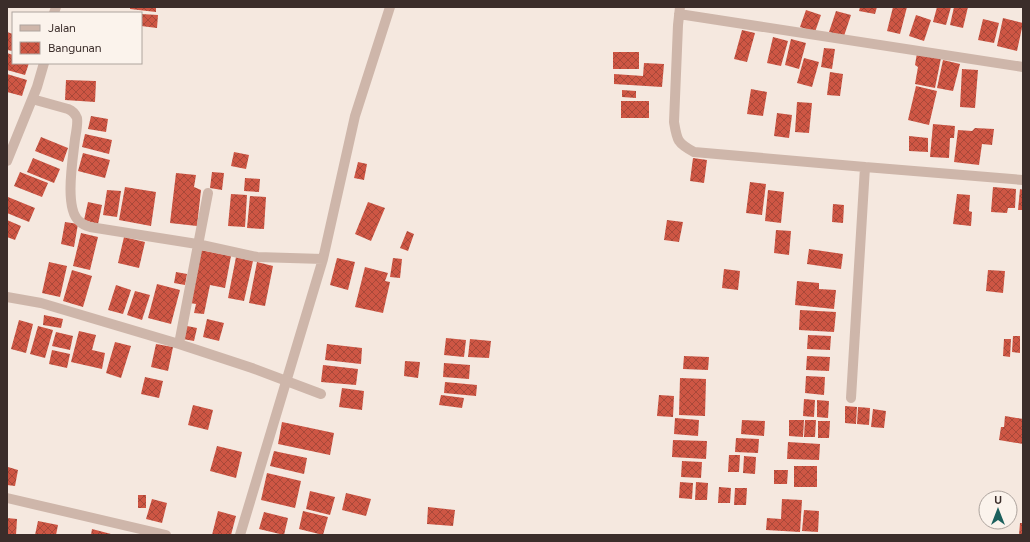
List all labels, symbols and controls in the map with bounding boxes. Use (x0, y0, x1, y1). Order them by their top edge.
legend (12, 12, 142, 64)
text: Jalan (48, 21, 76, 35)
text: Bangunan (48, 41, 102, 55)
north arrow (978, 490, 1018, 530)
text: U (994, 494, 1002, 507)

